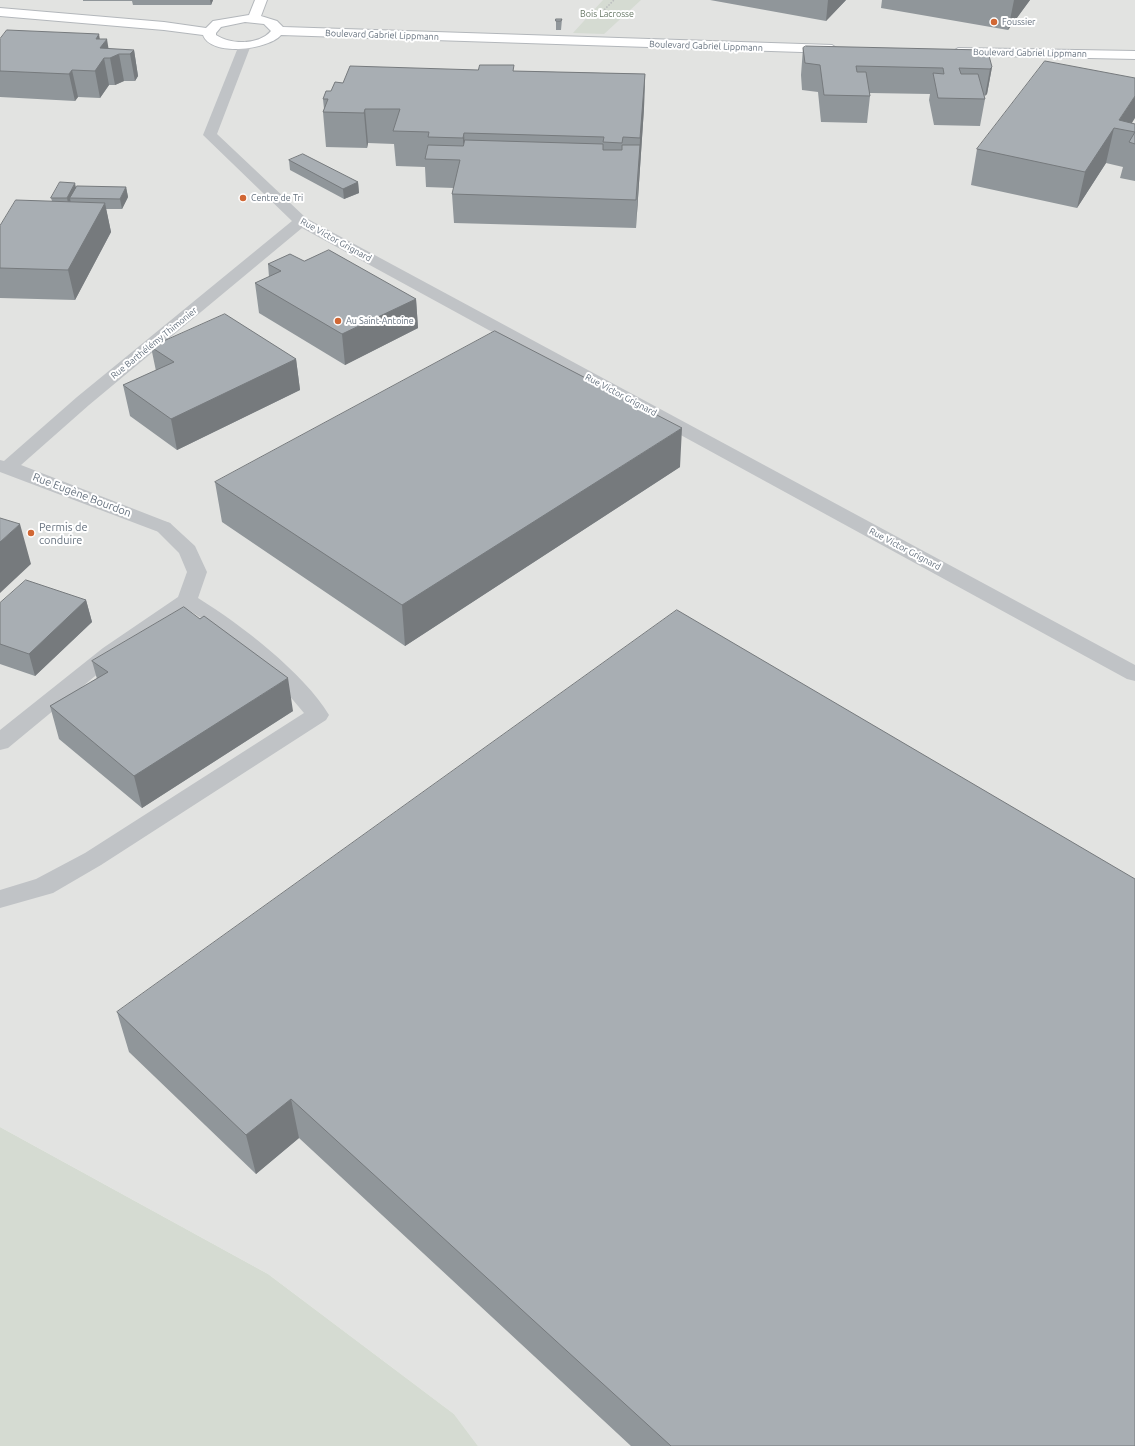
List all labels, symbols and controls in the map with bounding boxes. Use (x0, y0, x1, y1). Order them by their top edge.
park label: Bois Lacrosse (580, 9, 634, 19)
marker: Foussier (989, 17, 999, 27)
place label: Foussier (1002, 17, 1036, 27)
street label: Boulevard Gabriel Lippmann (325, 28, 439, 42)
street label: Boulevard Gabriel Lippmann (649, 39, 763, 53)
street label: Boulevard Gabriel Lippmann (973, 47, 1087, 59)
marker: Centre de Tri (238, 193, 248, 203)
place label: Centre de Tri (251, 193, 303, 203)
street label: Rue Victor Grignard (299, 216, 373, 264)
street label: Rue Barthélémy Thimonier (109, 305, 199, 381)
marker: Au Saint-Antoine (333, 316, 343, 326)
place label: Au Saint-Antoine (346, 316, 414, 326)
street label: Rue Victor Grignard (583, 372, 659, 418)
street label: Rue Eugène Bourdon (31, 470, 133, 520)
place label: Permis de conduire (39, 520, 88, 546)
street label: Rue Victor Grignard (867, 526, 943, 572)
marker: Permis de conduire (26, 528, 36, 538)

